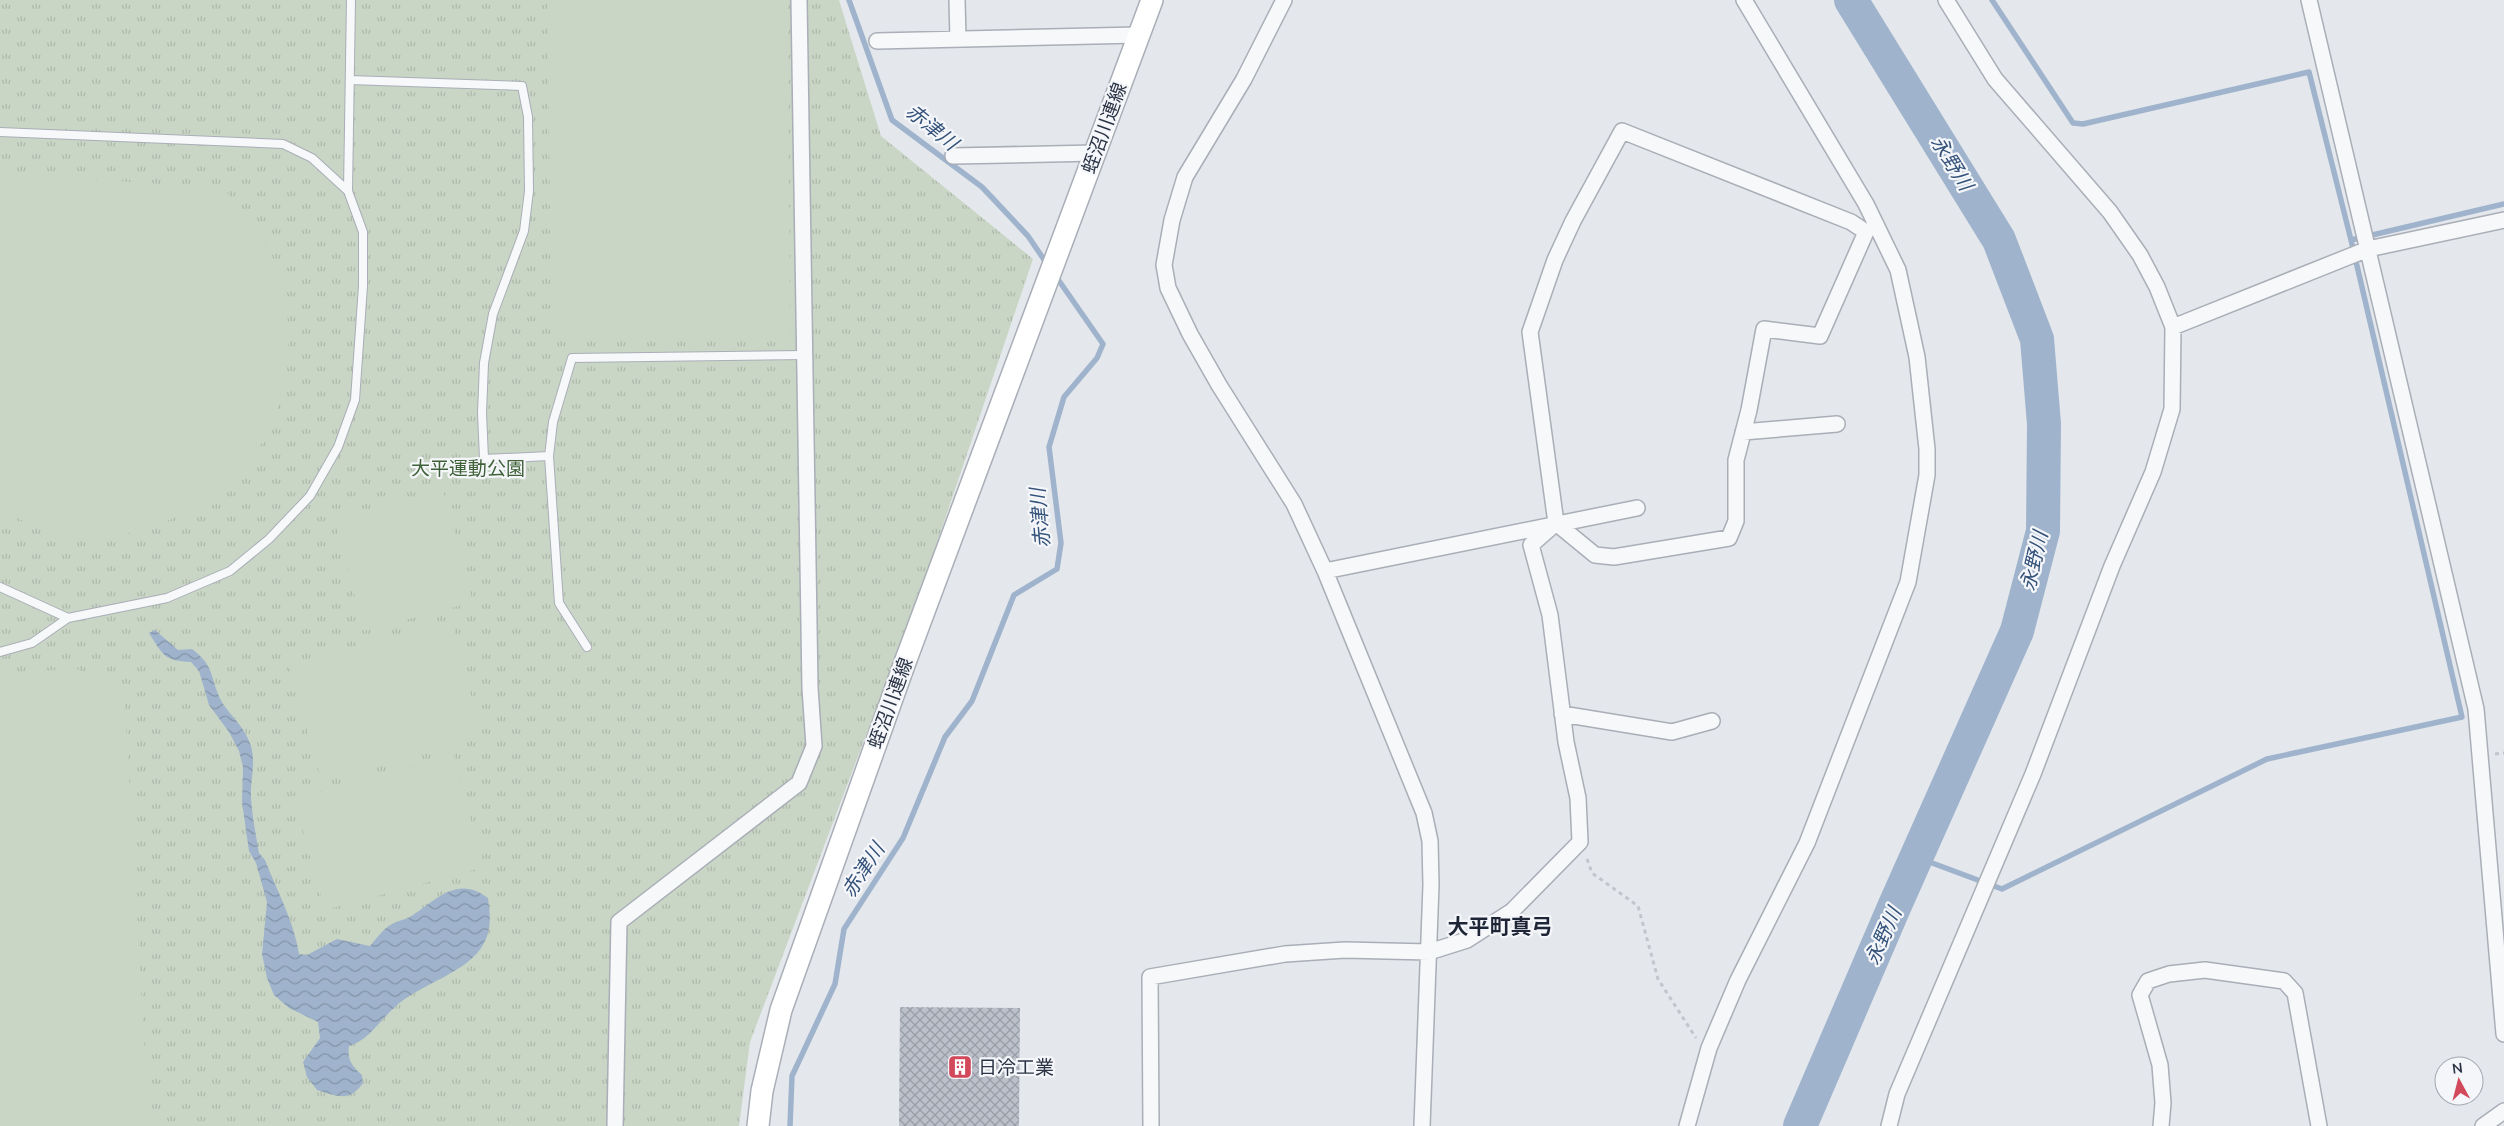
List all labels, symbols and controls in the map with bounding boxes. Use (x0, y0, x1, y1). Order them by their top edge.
street label: 蛭沼川連線 (1076, 79, 1132, 177)
water label: 赤津川 (901, 98, 965, 156)
water label: 永野川 (1926, 131, 1980, 196)
park label: 大平運動公園 (411, 456, 525, 480)
water label: 赤津川 (1024, 485, 1055, 549)
water label: 永野川 (2015, 527, 2053, 593)
street label: 蛭沼川連線 (862, 654, 918, 752)
water label: 赤津川 (836, 836, 890, 902)
water label: 永野川 (1859, 901, 1907, 968)
district label: 大平町真弓 (1448, 913, 1553, 939)
building icon: 日冷工業 (947, 1054, 973, 1080)
place label: 日冷工業 (978, 1055, 1054, 1079)
north arrow (2434, 1056, 2484, 1106)
text: N (2451, 1059, 2464, 1078)

